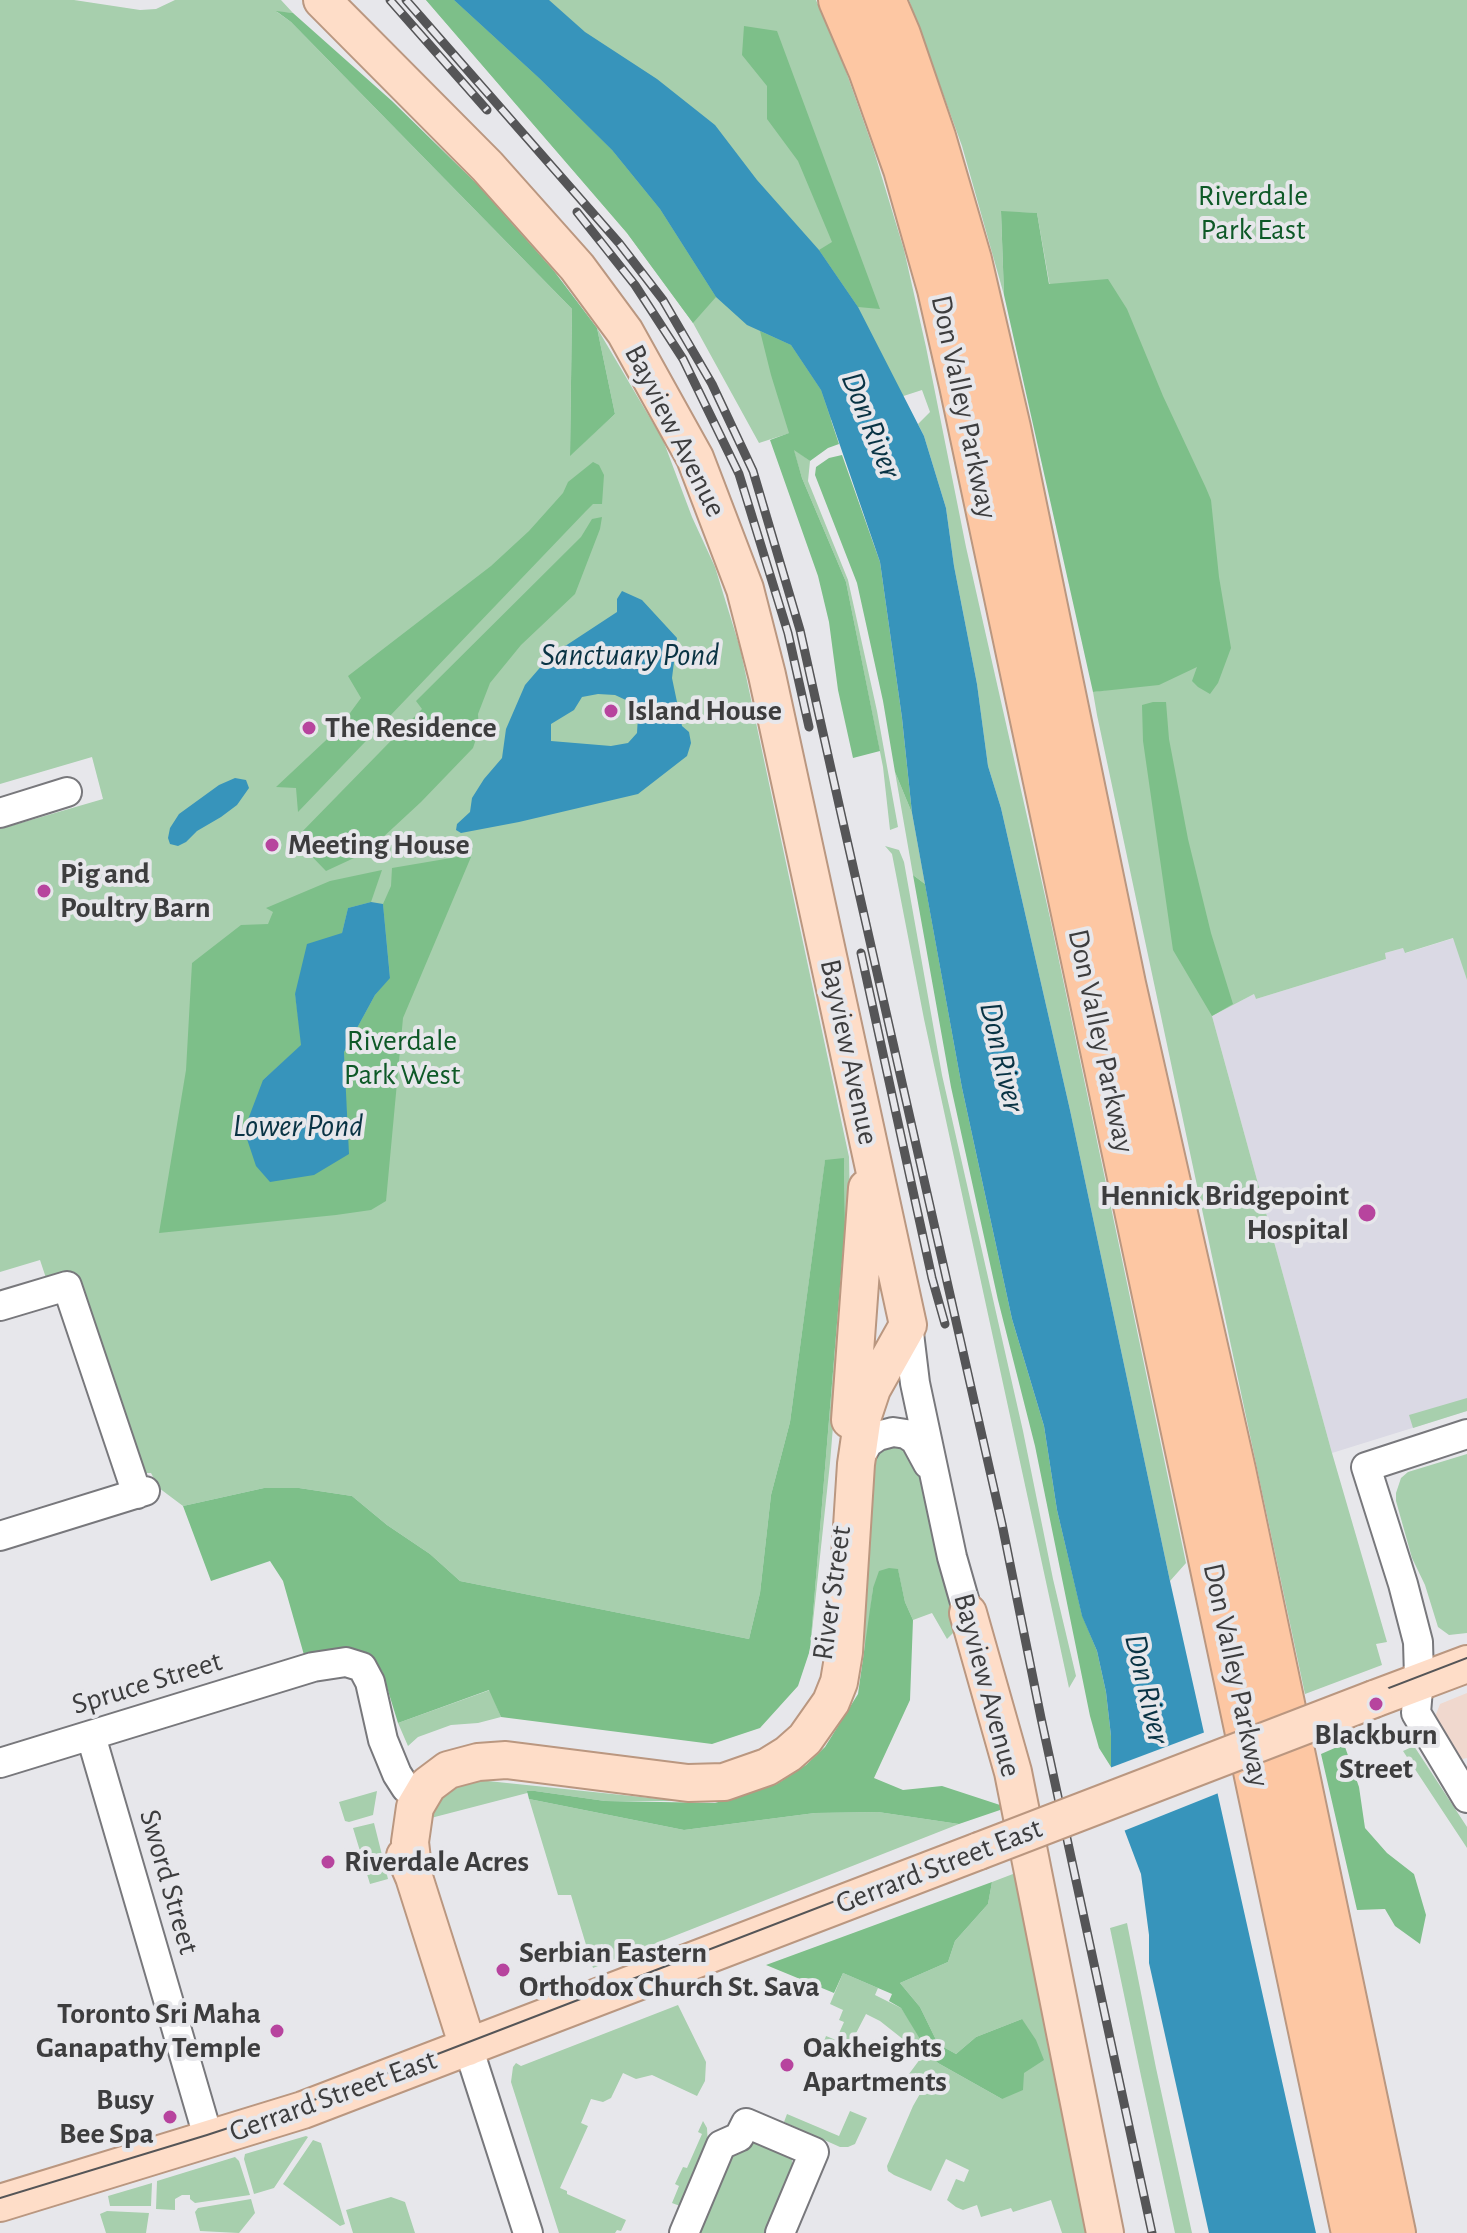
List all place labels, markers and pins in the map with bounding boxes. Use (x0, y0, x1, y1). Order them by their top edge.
place label: Island House (627, 693, 782, 729)
marker: Island House (602, 702, 620, 720)
place label: The Residence (325, 710, 497, 746)
marker: The Residence (300, 719, 318, 737)
place label: Meeting House (288, 827, 470, 863)
marker: Meeting House (263, 836, 281, 854)
place label: Pig and Poultry Barn (60, 856, 211, 926)
marker: Pig and Poultry Barn (35, 882, 53, 900)
place label: Hennick Bridgepoint Hospital (1100, 1178, 1349, 1248)
marker: Hennick Bridgepoint Hospital (1356, 1202, 1378, 1224)
marker: Blackburn Street (1367, 1695, 1385, 1713)
place label: Blackburn Street (1314, 1717, 1438, 1788)
place label: Riverdale Acres (344, 1844, 529, 1880)
marker: Riverdale Acres (319, 1853, 337, 1871)
place label: Serbian Eastern Orthodox Church St. Sava (519, 1935, 820, 2006)
marker: Serbian Eastern Orthodox Church St. Sava (494, 1961, 512, 1979)
place label: Toronto Sri Maha Ganapathy Temple (36, 1996, 261, 2066)
marker: Toronto Sri Maha Ganapathy Temple (268, 2022, 286, 2040)
place label: Oakheights Apartments (803, 2030, 947, 2100)
marker: Oakheights Apartments (778, 2056, 796, 2074)
place label: Busy Bee Spa (59, 2082, 154, 2152)
marker: Busy Bee Spa (161, 2108, 179, 2126)

